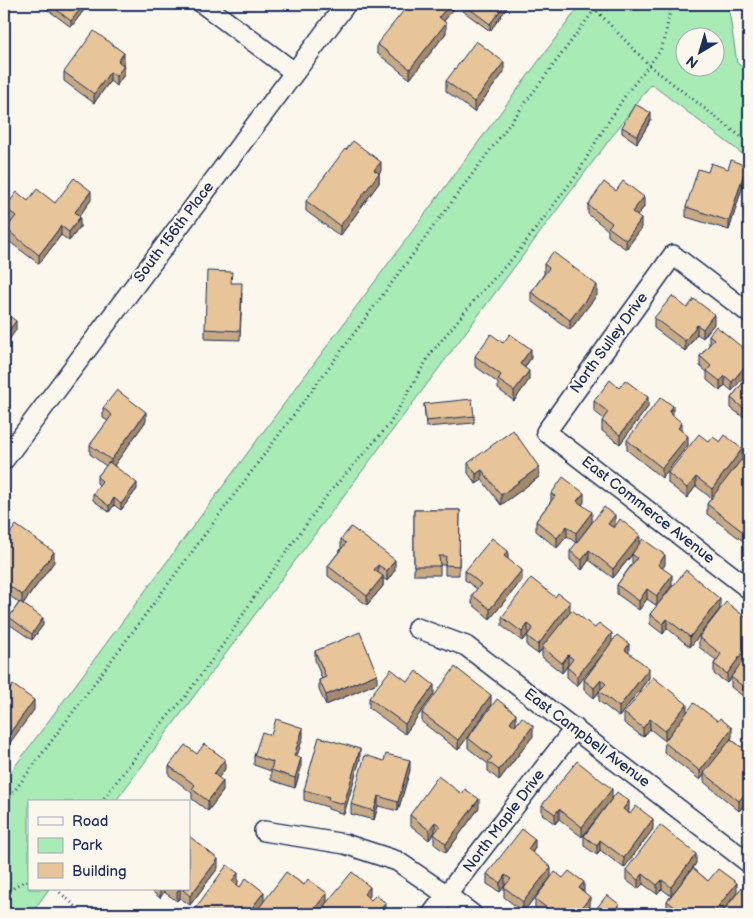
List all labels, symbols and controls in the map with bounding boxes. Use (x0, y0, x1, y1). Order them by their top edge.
north arrow (676, 28, 726, 78)
text: N (683, 52, 702, 72)
street label: South 156th Place (130, 178, 218, 286)
street label: North Sulley Drive (566, 289, 652, 397)
street label: East Commerce Avenue (578, 452, 718, 568)
street label: East Campbell Avenue (520, 684, 654, 792)
street label: North Maple Drive (459, 766, 549, 876)
legend (28, 800, 190, 890)
text: Road (72, 812, 108, 831)
text: Park (72, 836, 103, 855)
text: Building (72, 862, 127, 881)

